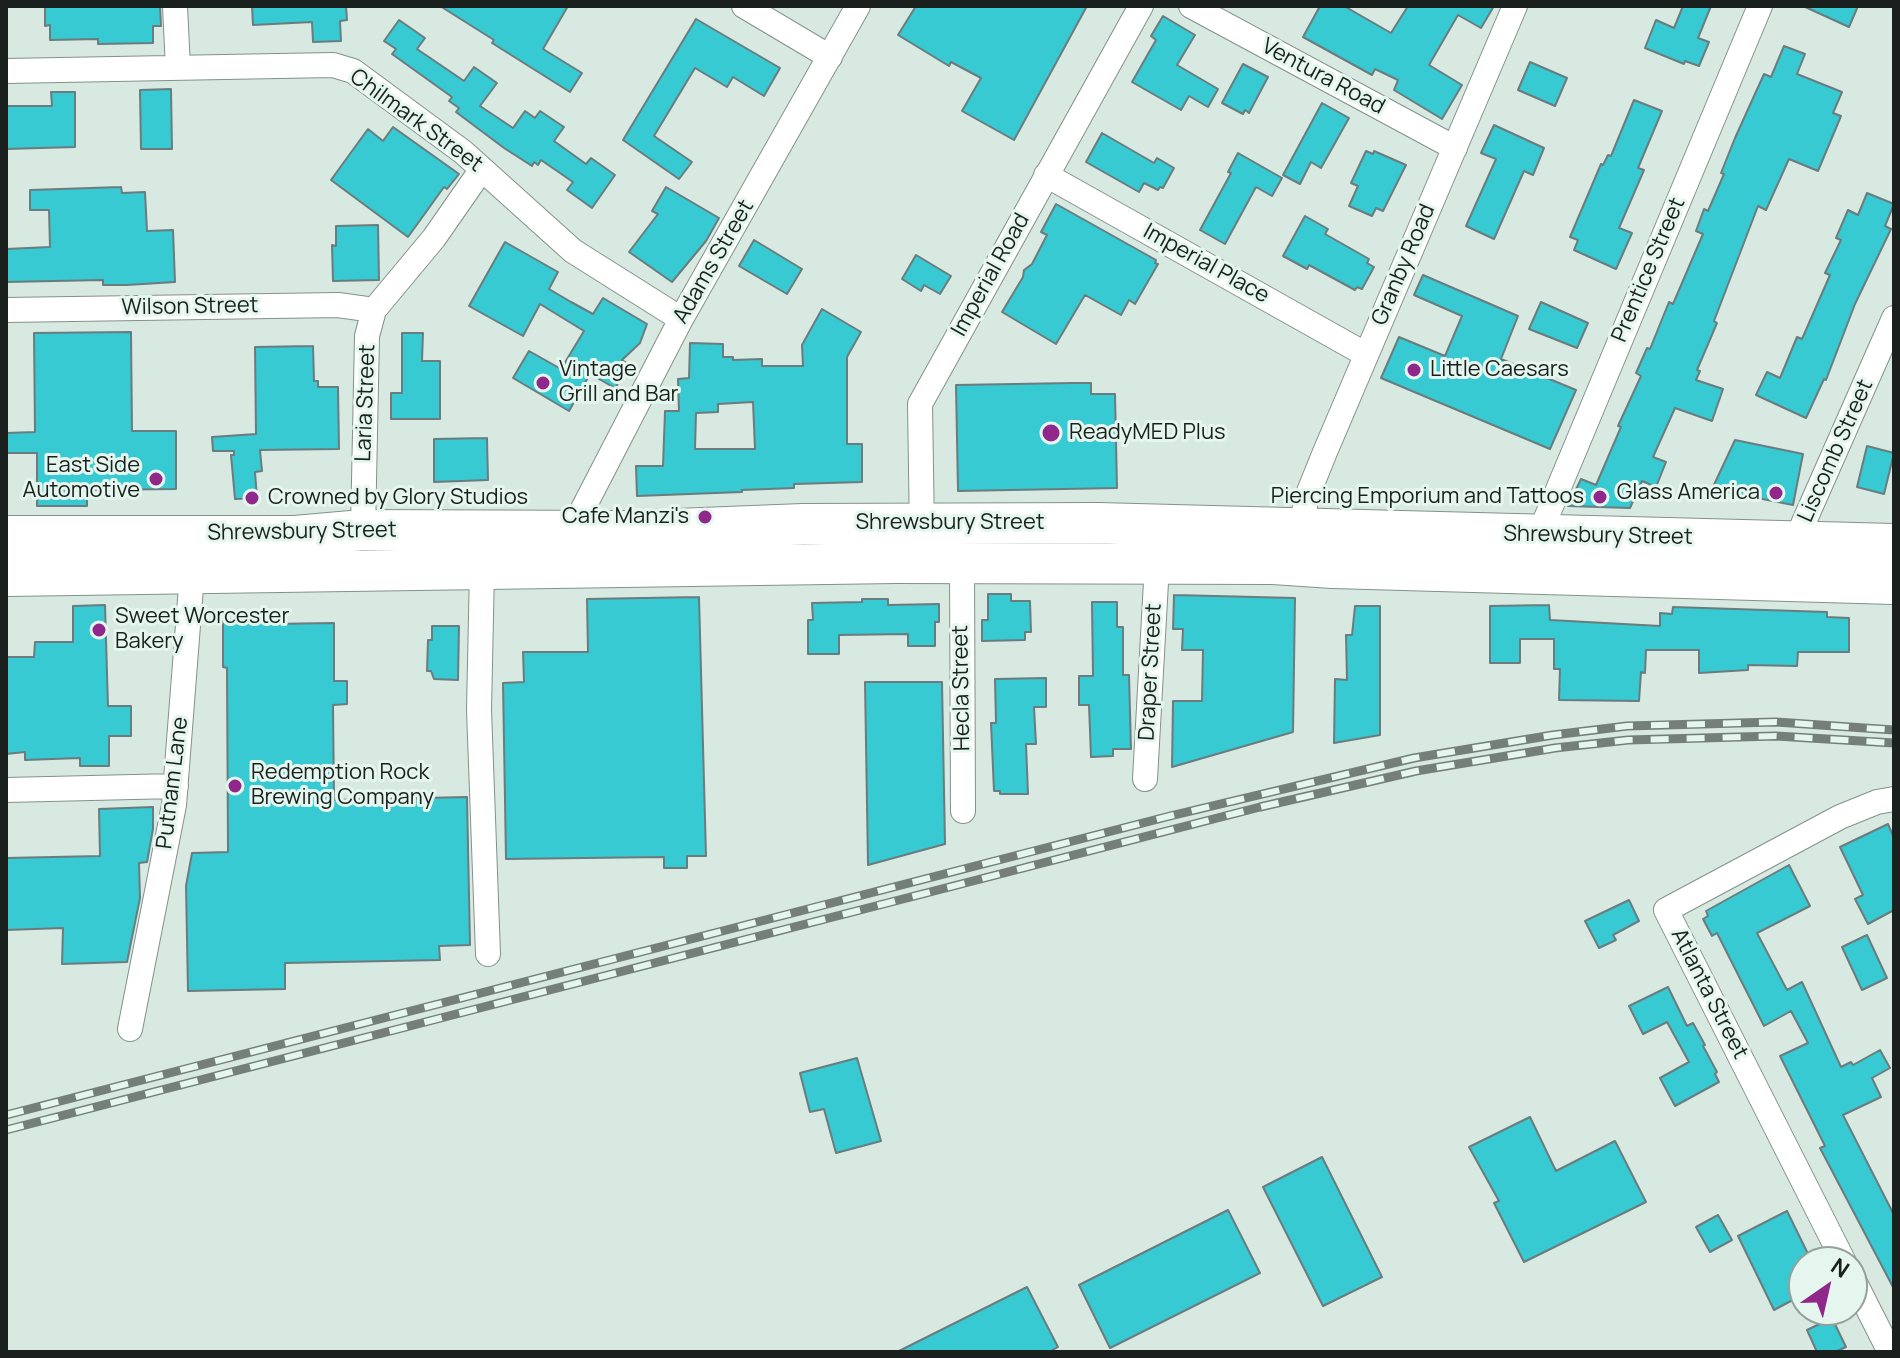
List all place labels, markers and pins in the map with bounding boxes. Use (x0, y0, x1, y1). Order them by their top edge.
place label: Vintage Grill and Bar (559, 357, 679, 408)
place label: Little Caesars (1430, 357, 1569, 383)
marker: Little Caesars (1405, 361, 1423, 379)
marker: Vintage Grill and Bar (534, 374, 552, 392)
place label: ReadyMED Plus (1069, 420, 1226, 446)
marker: ReadyMED Plus (1040, 422, 1062, 444)
place label: East Side Automotive (22, 453, 140, 504)
marker: East Side Automotive (147, 470, 165, 488)
place label: Glass America (1617, 480, 1760, 506)
place label: Piercing Emporium and Tattoos (1271, 484, 1584, 510)
marker: Glass America (1767, 484, 1785, 502)
place label: Crowned by Glory Studios (268, 485, 528, 511)
marker: Piercing Emporium and Tattoos (1591, 488, 1609, 506)
marker: Crowned by Glory Studios (243, 489, 261, 507)
place label: Cafe Manzi's (562, 504, 689, 530)
marker: Cafe Manzi's (696, 508, 714, 526)
place label: Sweet Worcester Bakery (115, 604, 289, 656)
marker: Sweet Worcester Bakery (90, 621, 108, 639)
place label: Redemption Rock Brewing Company (251, 760, 434, 812)
marker: Redemption Rock Brewing Company (226, 777, 244, 795)

